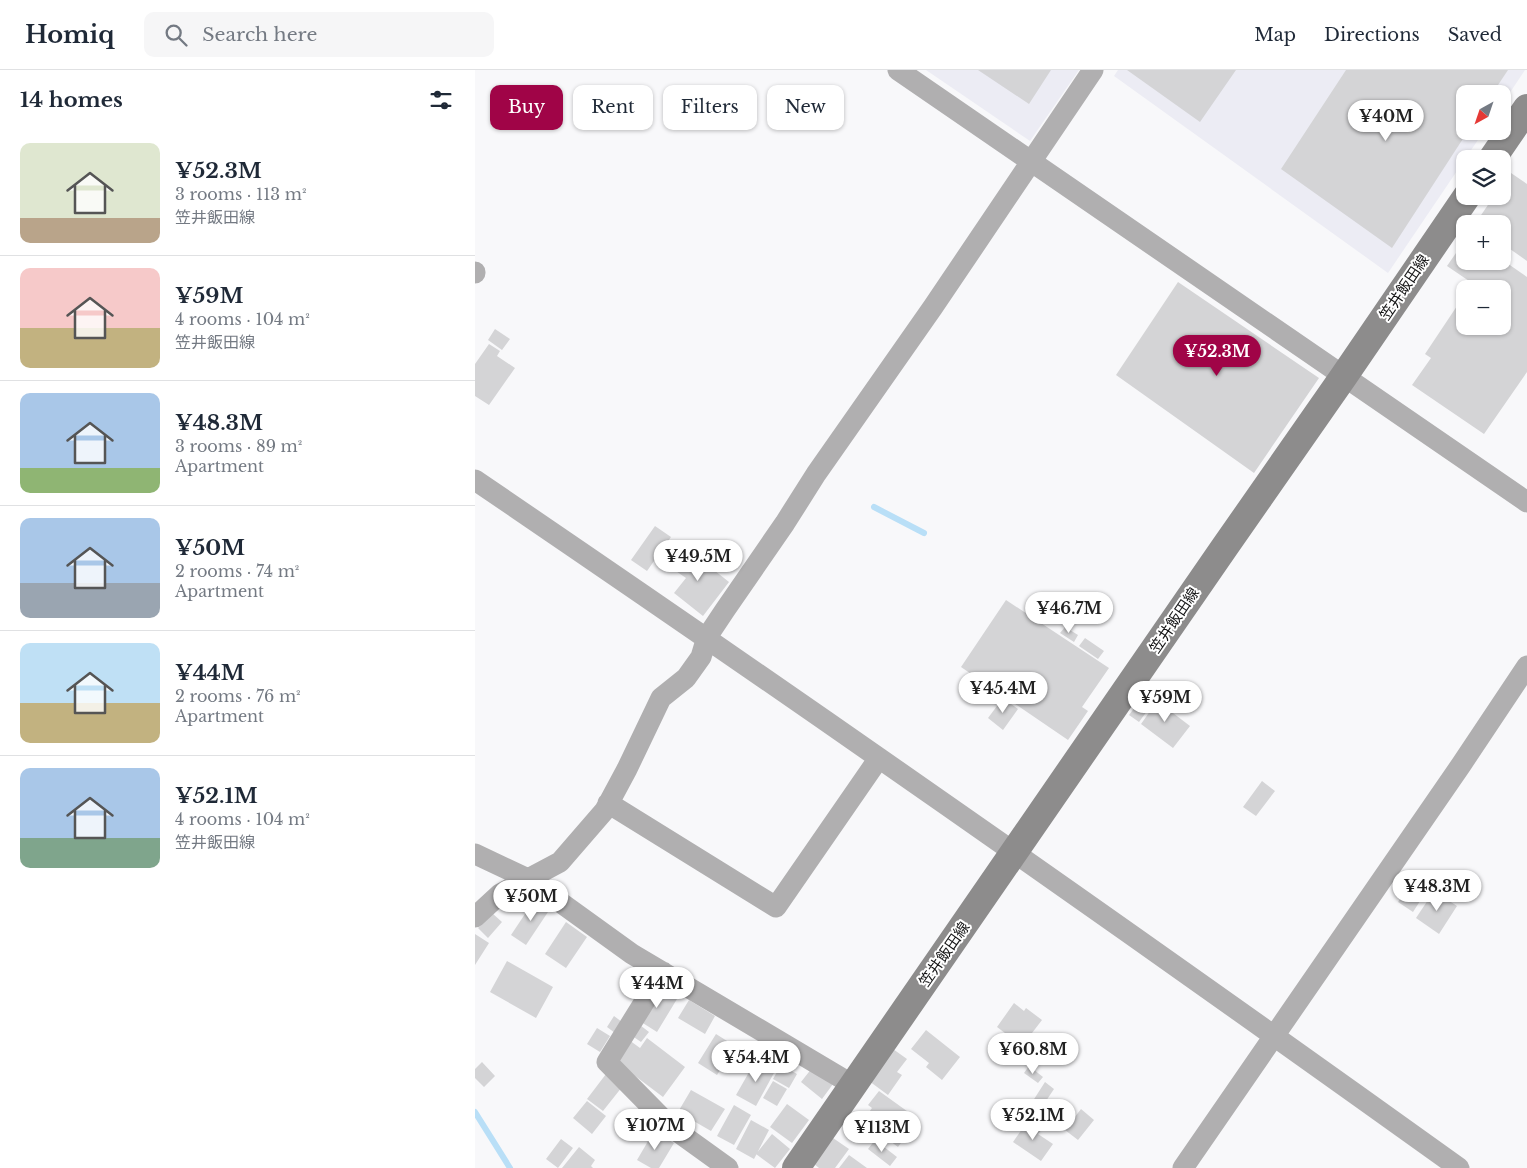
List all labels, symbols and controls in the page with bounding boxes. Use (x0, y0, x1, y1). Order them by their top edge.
search box (144, 12, 494, 57)
text: Homiq (25, 20, 114, 49)
icon: search (162, 21, 190, 49)
text: Search here (202, 23, 317, 46)
text: Map (1254, 24, 1296, 46)
text: Directions (1324, 24, 1420, 46)
text: Saved (1448, 24, 1502, 46)
chip: Buy (490, 85, 563, 130)
chip: Rent (573, 85, 653, 130)
chip: Filters (663, 85, 757, 130)
chip: New (767, 85, 844, 130)
north arrow (1456, 85, 1511, 140)
map controls (1456, 85, 1511, 335)
icon: filters (427, 86, 455, 114)
text: 14 homes (20, 87, 123, 113)
pin: ¥40M (1356, 100, 1416, 142)
text: ¥40M (1359, 106, 1413, 126)
button: layers (1456, 150, 1511, 205)
text: ¥52.3M (175, 158, 262, 184)
icon: home (60, 163, 120, 223)
text: 3 rooms · 113 m² (175, 184, 306, 204)
text: 笠井飯田線 (175, 207, 255, 227)
button: + (1456, 215, 1511, 270)
street label: 笠井飯田線 (1375, 251, 1433, 323)
button: − (1456, 280, 1511, 335)
text: ¥59M (175, 283, 244, 309)
icon: home (60, 288, 120, 348)
text: 4 rooms · 104 m² (175, 309, 310, 329)
text: 笠井飯田線 (175, 332, 255, 352)
pin: ¥52.3M (1176, 334, 1258, 377)
text: ¥52.3M (1184, 341, 1250, 361)
text: ¥48.3M (175, 410, 263, 436)
icon: home (60, 413, 120, 473)
text: 3 rooms · 89 m² (175, 436, 302, 456)
text: Apartment (175, 456, 264, 476)
text: ¥50M (175, 535, 245, 561)
icon: home (60, 538, 120, 598)
pin: ¥49.5M (657, 540, 739, 582)
text: ¥49.5M (665, 546, 731, 566)
text: 2 rooms · 74 m² (175, 561, 299, 581)
text: Apartment (175, 581, 264, 601)
street label: 笠井飯田線 (1145, 584, 1203, 656)
pin: ¥46.7M (1028, 592, 1110, 634)
text: ¥46.7M (1036, 598, 1102, 618)
text: ¥44M (175, 660, 245, 686)
icon: home (60, 663, 120, 723)
pin: ¥45.4M (962, 672, 1044, 714)
text: ¥45.4M (970, 678, 1036, 698)
pin: ¥59M (1135, 680, 1195, 723)
text: 2 rooms · 76 m² (175, 686, 301, 706)
text: ¥59M (1139, 687, 1191, 707)
text: Apartment (175, 706, 264, 726)
text: ¥52.1M (175, 783, 258, 809)
icon: home (60, 788, 120, 848)
text: 4 rooms · 104 m² (175, 809, 310, 829)
text: 笠井飯田線 (175, 832, 255, 852)
pin: ¥48.3M (1396, 870, 1478, 912)
text: ¥48.3M (1403, 876, 1471, 896)
pin: ¥50M (501, 880, 561, 922)
text: ¥50M (504, 886, 558, 906)
street label: 笠井飯田線 (915, 918, 973, 990)
pin: ¥44M (627, 966, 687, 1009)
text: ¥44M (630, 973, 684, 993)
pin: ¥60.8M (992, 1032, 1074, 1075)
text: ¥60.8M (999, 1039, 1067, 1059)
pin: ¥54.4M (715, 1040, 797, 1083)
text: ¥54.4M (723, 1047, 789, 1067)
pin: ¥52.1M (992, 1098, 1074, 1141)
text: ¥52.1M (1001, 1105, 1065, 1125)
pin: ¥107M (620, 1108, 690, 1151)
pin: ¥113M (847, 1110, 917, 1153)
text: ¥107M (625, 1115, 685, 1135)
text: ¥113M (854, 1117, 910, 1137)

